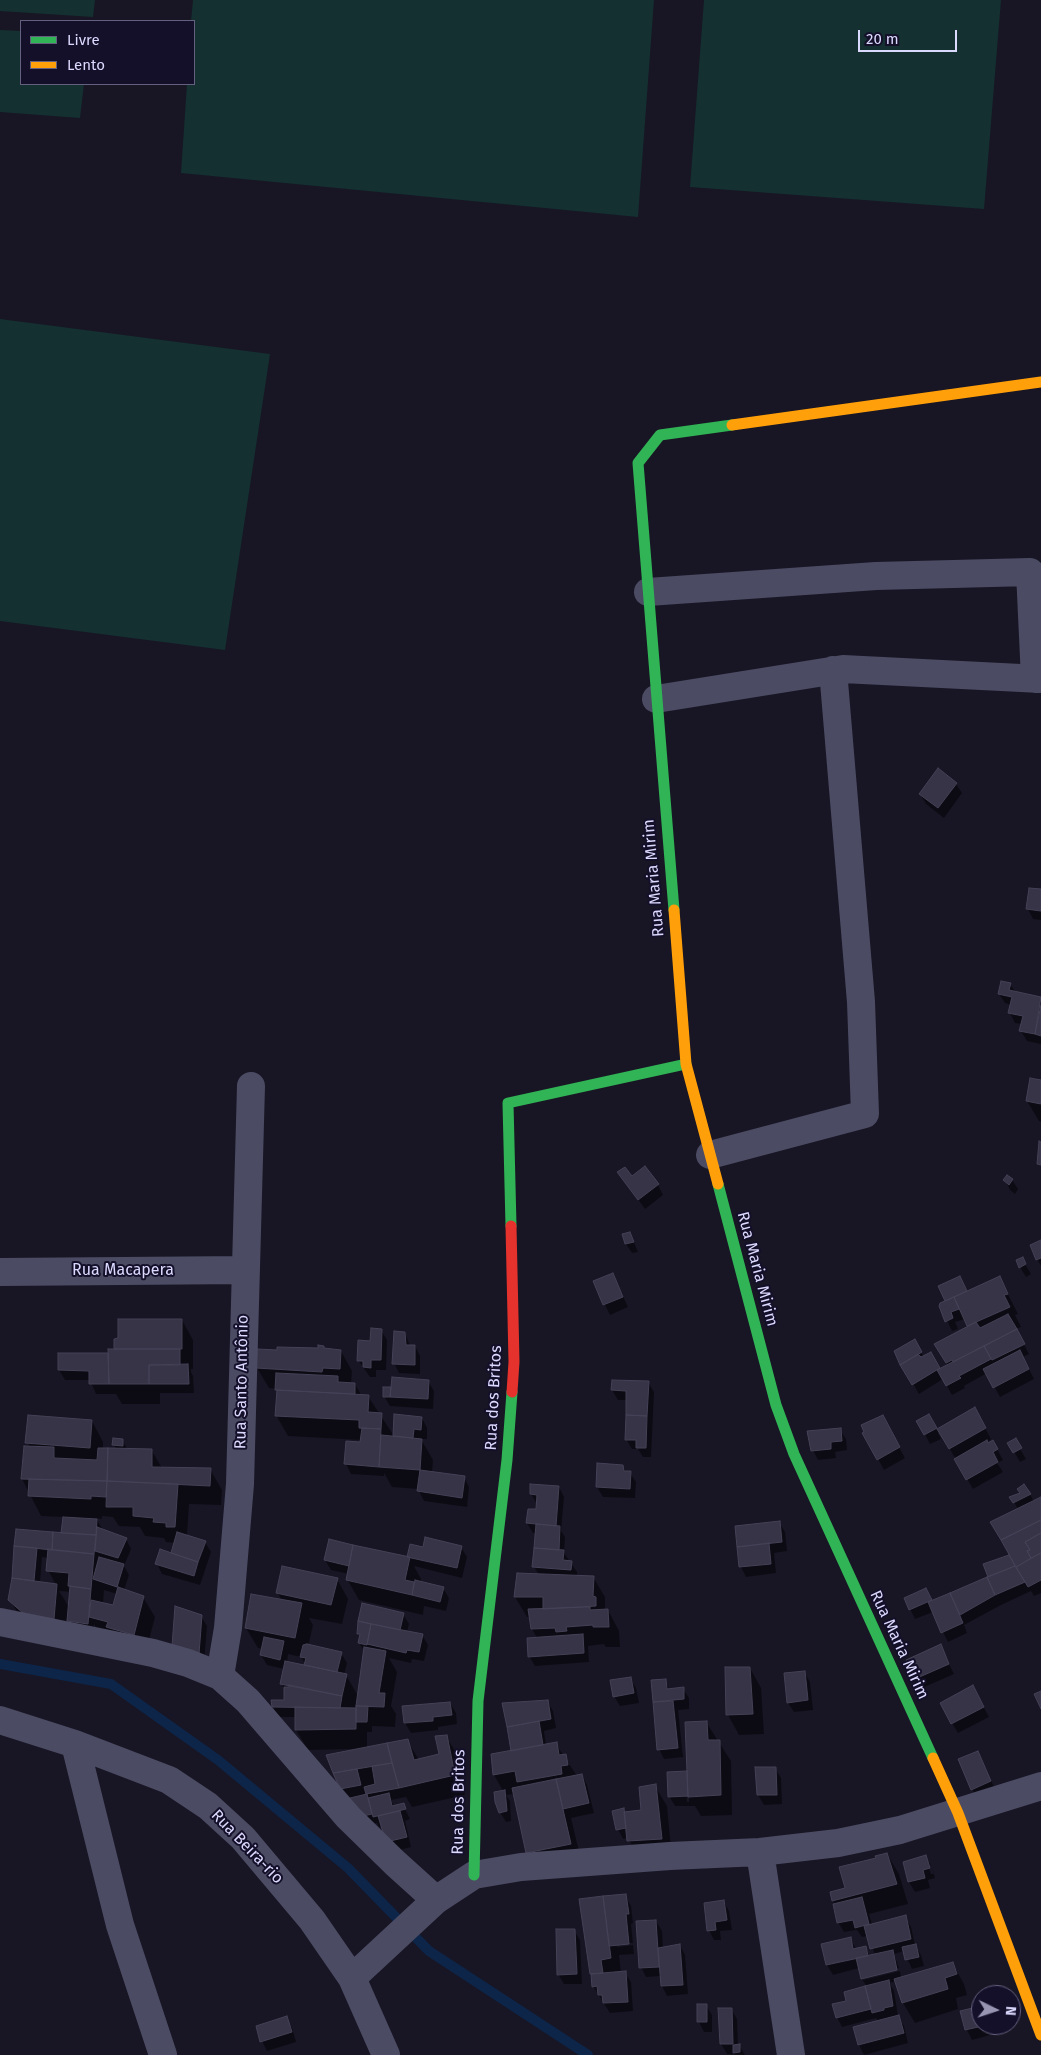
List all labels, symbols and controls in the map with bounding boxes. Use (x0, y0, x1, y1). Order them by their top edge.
legend (20, 20, 195, 85)
scale bar (861, 20, 960, 52)
text: 20 m (866, 30, 899, 48)
text: Livre (67, 31, 100, 49)
text: Lento (67, 56, 105, 74)
street label: Rua Maria Mirim (639, 818, 669, 938)
street label: Rua Maria Mirim (732, 1209, 782, 1329)
street label: Rua Macapera (72, 1261, 174, 1281)
street label: Rua Santo Antônio (231, 1315, 253, 1449)
street label: Rua dos Britos (482, 1345, 506, 1451)
street label: Rua Maria Mirim (865, 1587, 933, 1703)
street label: Rua dos Britos (448, 1749, 470, 1855)
street label: Rua Beira-rio (207, 1806, 287, 1888)
north arrow (971, 1985, 1021, 2035)
text: N (1002, 2006, 1019, 2016)

